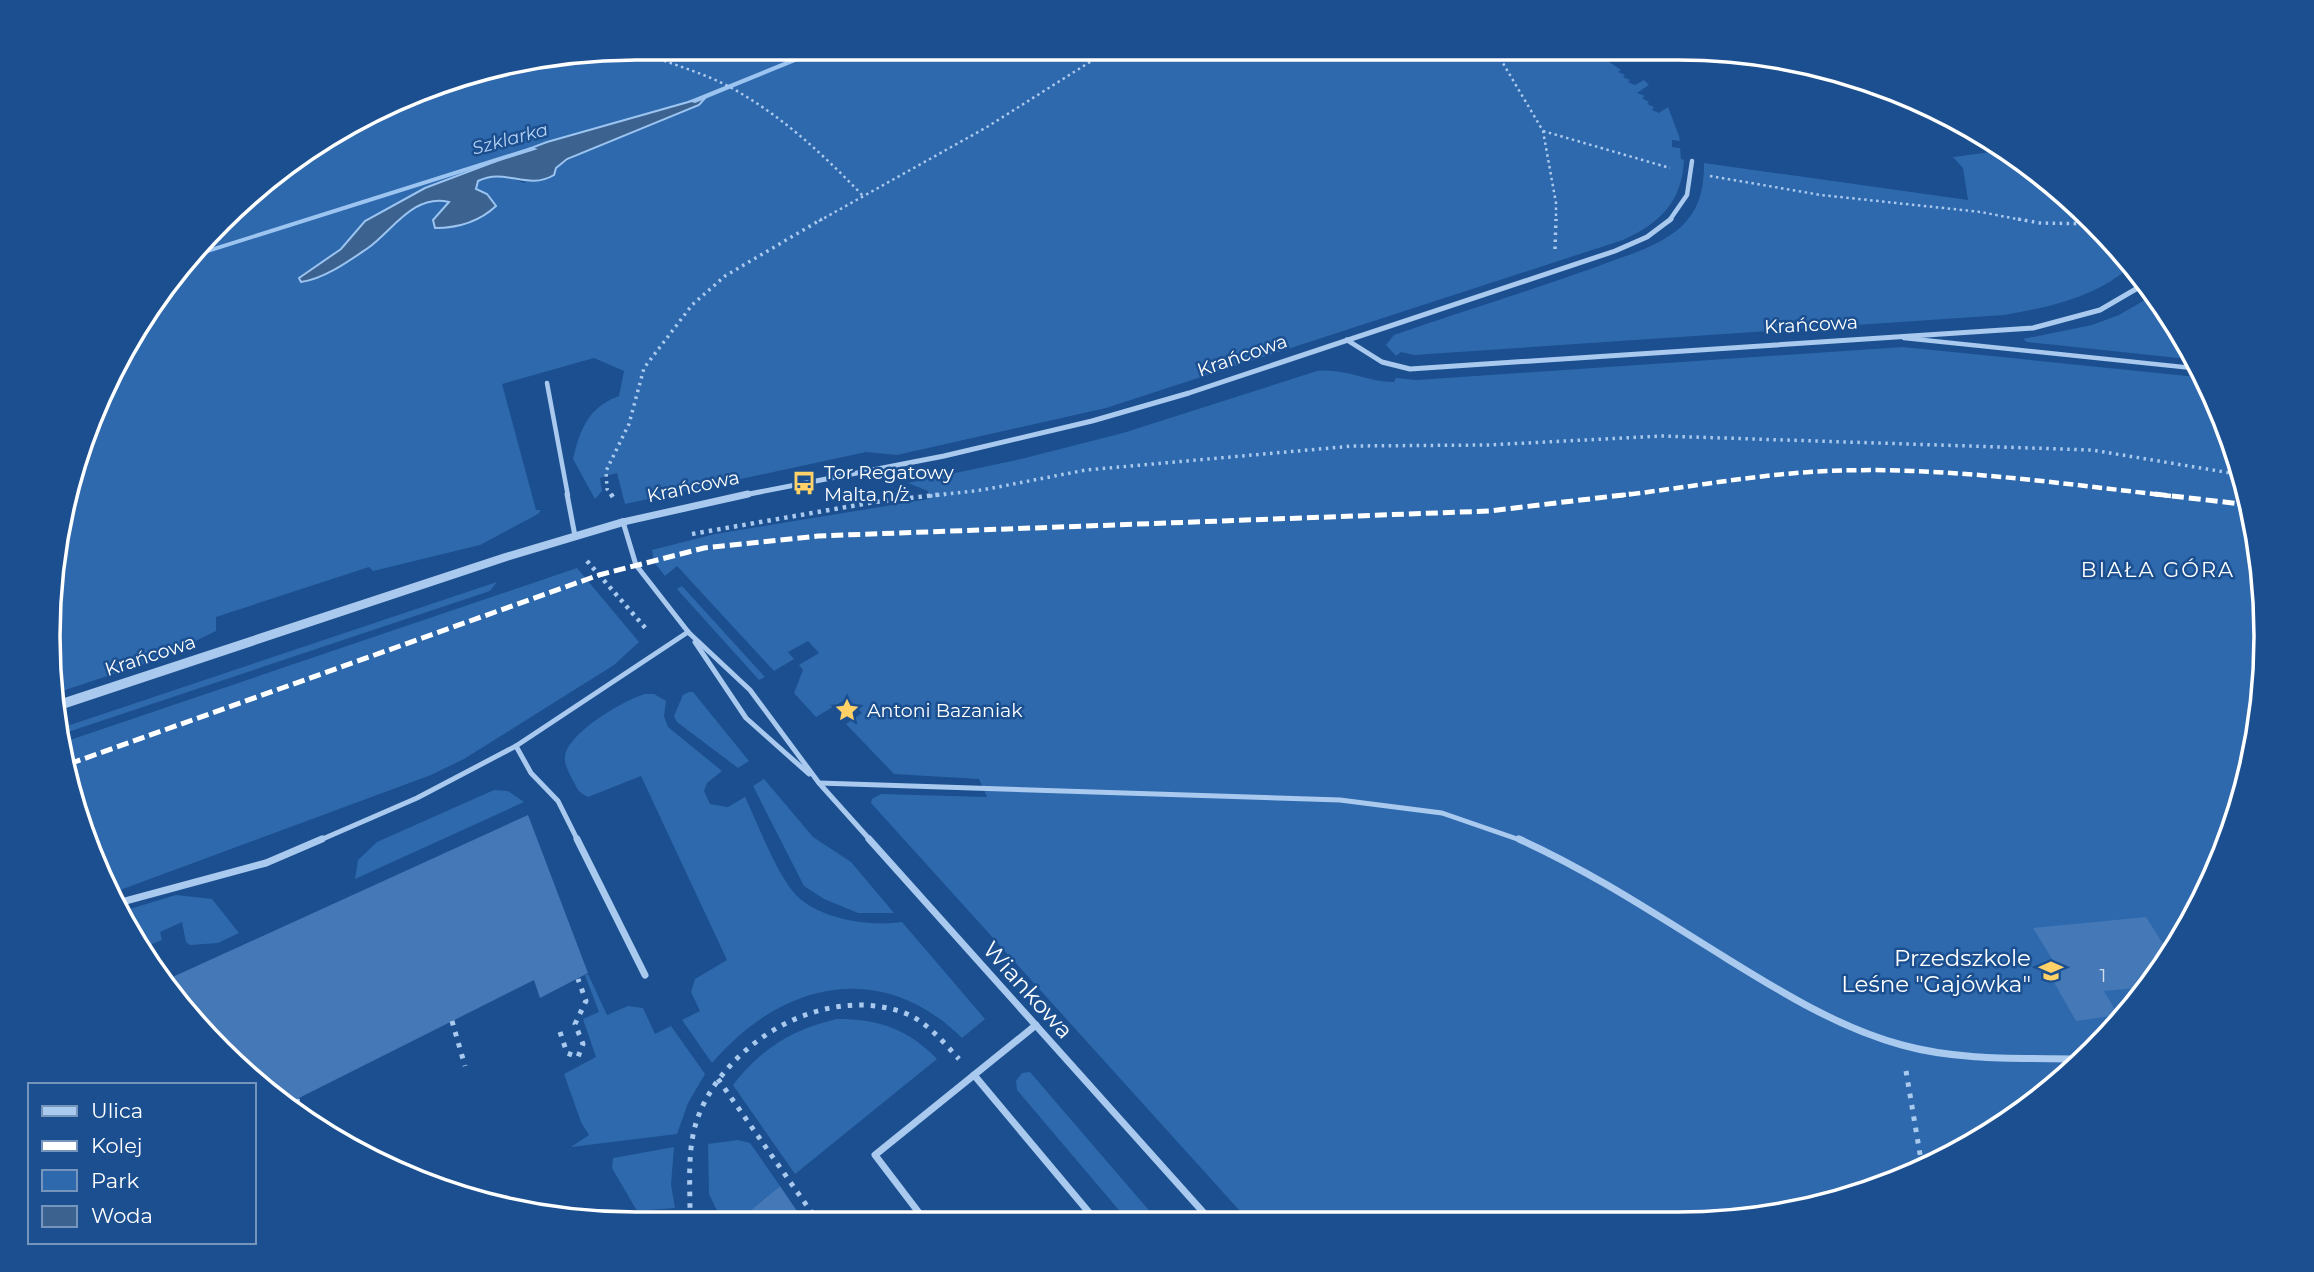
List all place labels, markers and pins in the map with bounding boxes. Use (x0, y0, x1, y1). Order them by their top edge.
place label: Tor Regatowy Malta n/ż (824, 461, 954, 506)
bus stop icon: Tor Regatowy Malta n/ż (790, 469, 818, 497)
place icon: Antoni Bazaniak (833, 696, 861, 724)
place label: Antoni Bazaniak (867, 699, 1023, 722)
place label: Przedszkole Leśne "Gajówka" (1841, 944, 2031, 998)
school or university icon: Przedszkole Leśne "Gajówka" (2037, 957, 2065, 985)

